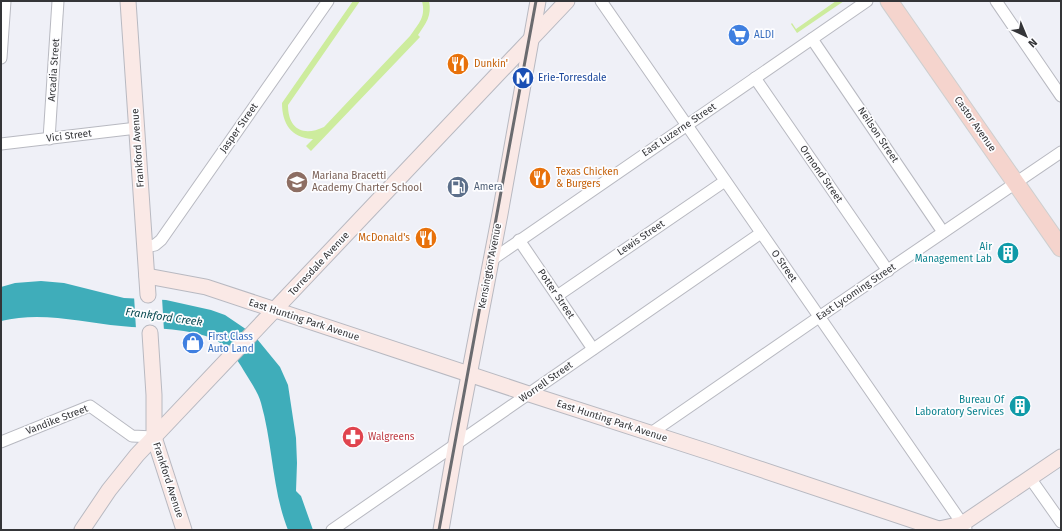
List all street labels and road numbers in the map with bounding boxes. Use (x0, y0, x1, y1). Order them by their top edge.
street label: Arcadia Street (46, 38, 62, 102)
street label: Castor Avenue (952, 94, 998, 154)
street label: Jasper Street (217, 100, 261, 155)
street label: East Luzerne Street (640, 101, 719, 159)
street label: Neilson Street (855, 105, 901, 165)
street label: Frankford Avenue (129, 108, 147, 188)
street label: Vici Street (46, 127, 93, 145)
street label: Ormond Street (797, 143, 845, 205)
street label: Lewis Street (615, 218, 667, 258)
street label: Kensington Avenue (476, 222, 504, 310)
street label: Torresdale Avenue (286, 229, 352, 299)
street label: O Street (769, 248, 800, 285)
street label: East Lycoming Street (814, 261, 898, 323)
street label: Potter Street (535, 267, 577, 322)
street label: East Hunting Park Avenue (247, 296, 361, 344)
street label: Worrell Street (517, 359, 575, 405)
street label: East Hunting Park Avenue (555, 397, 669, 445)
street label: Vandike Street (24, 403, 90, 437)
street label: Frankford Avenue (150, 441, 186, 519)

